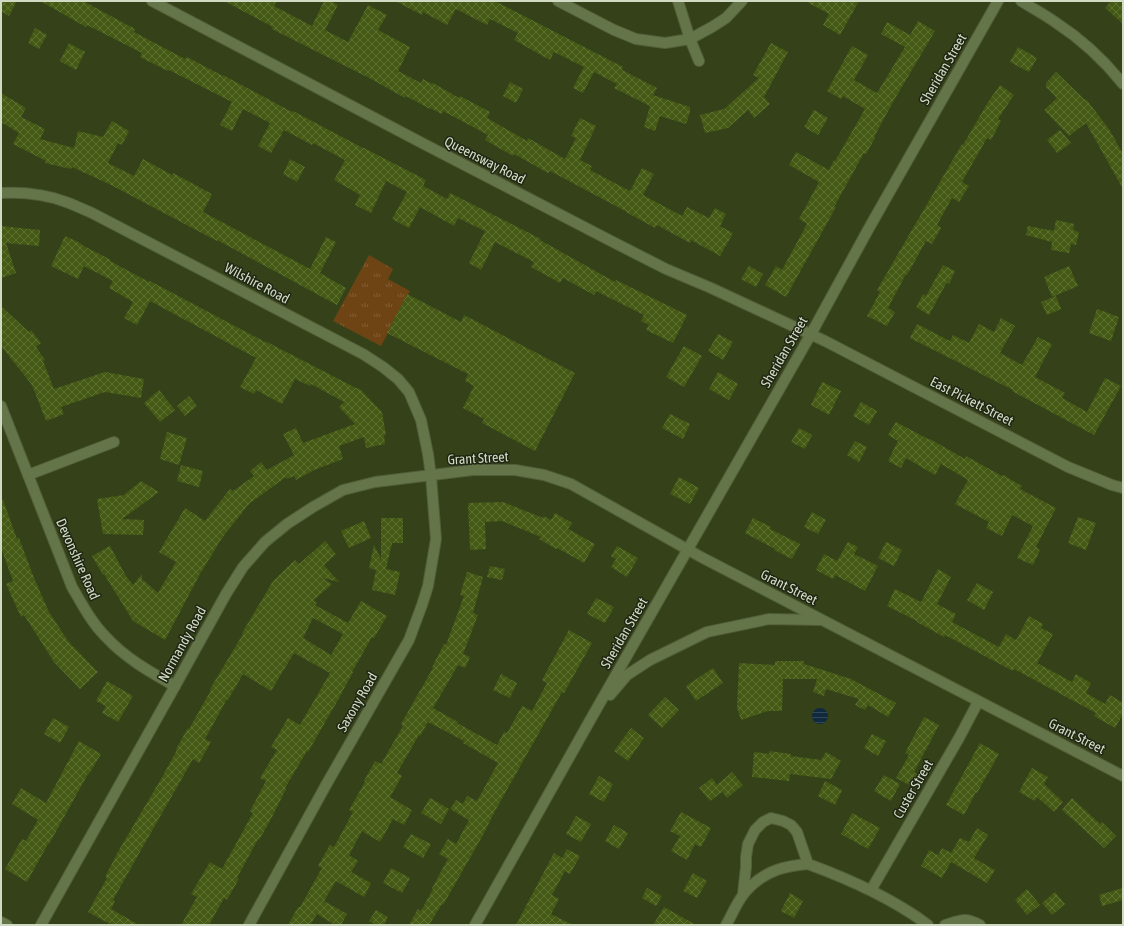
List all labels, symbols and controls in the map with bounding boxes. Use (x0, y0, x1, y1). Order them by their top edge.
street label: Sheridan Street (916, 31, 970, 107)
street label: Queensway Road (442, 133, 528, 187)
street label: Wilshire Road (222, 259, 292, 307)
street label: Sheridan Street (757, 314, 811, 390)
street label: East Pickett Street (928, 373, 1016, 429)
street label: Grant Street (447, 448, 509, 468)
street label: Devonshire Road (53, 516, 103, 602)
street label: Grant Street (758, 566, 820, 608)
street label: Sheridan Street (597, 595, 651, 671)
street label: Normandy Road (155, 604, 209, 684)
street label: Saxony Road (334, 670, 380, 734)
street label: Grant Street (1046, 715, 1108, 757)
street label: Custer Street (890, 757, 936, 821)

